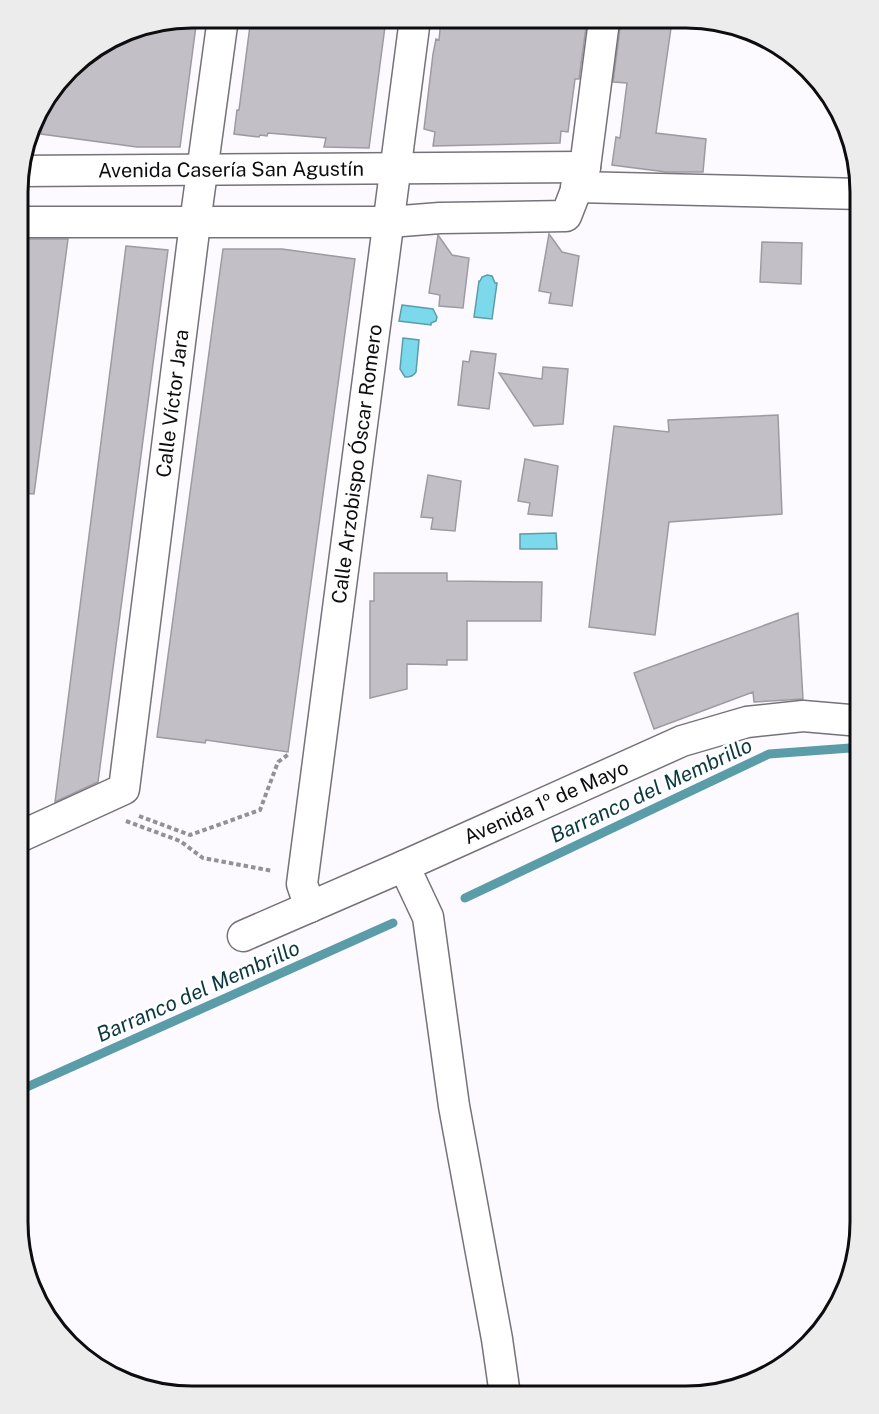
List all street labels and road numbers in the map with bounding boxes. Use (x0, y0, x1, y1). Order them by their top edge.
street label: Avenida Casería San Agustín (98, 157, 364, 182)
street label: Calle Arzobispo Óscar Romero (327, 323, 387, 605)
street label: Calle Víctor Jara (151, 328, 194, 479)
street label: Avenida 1º de Mayo (460, 755, 632, 849)

